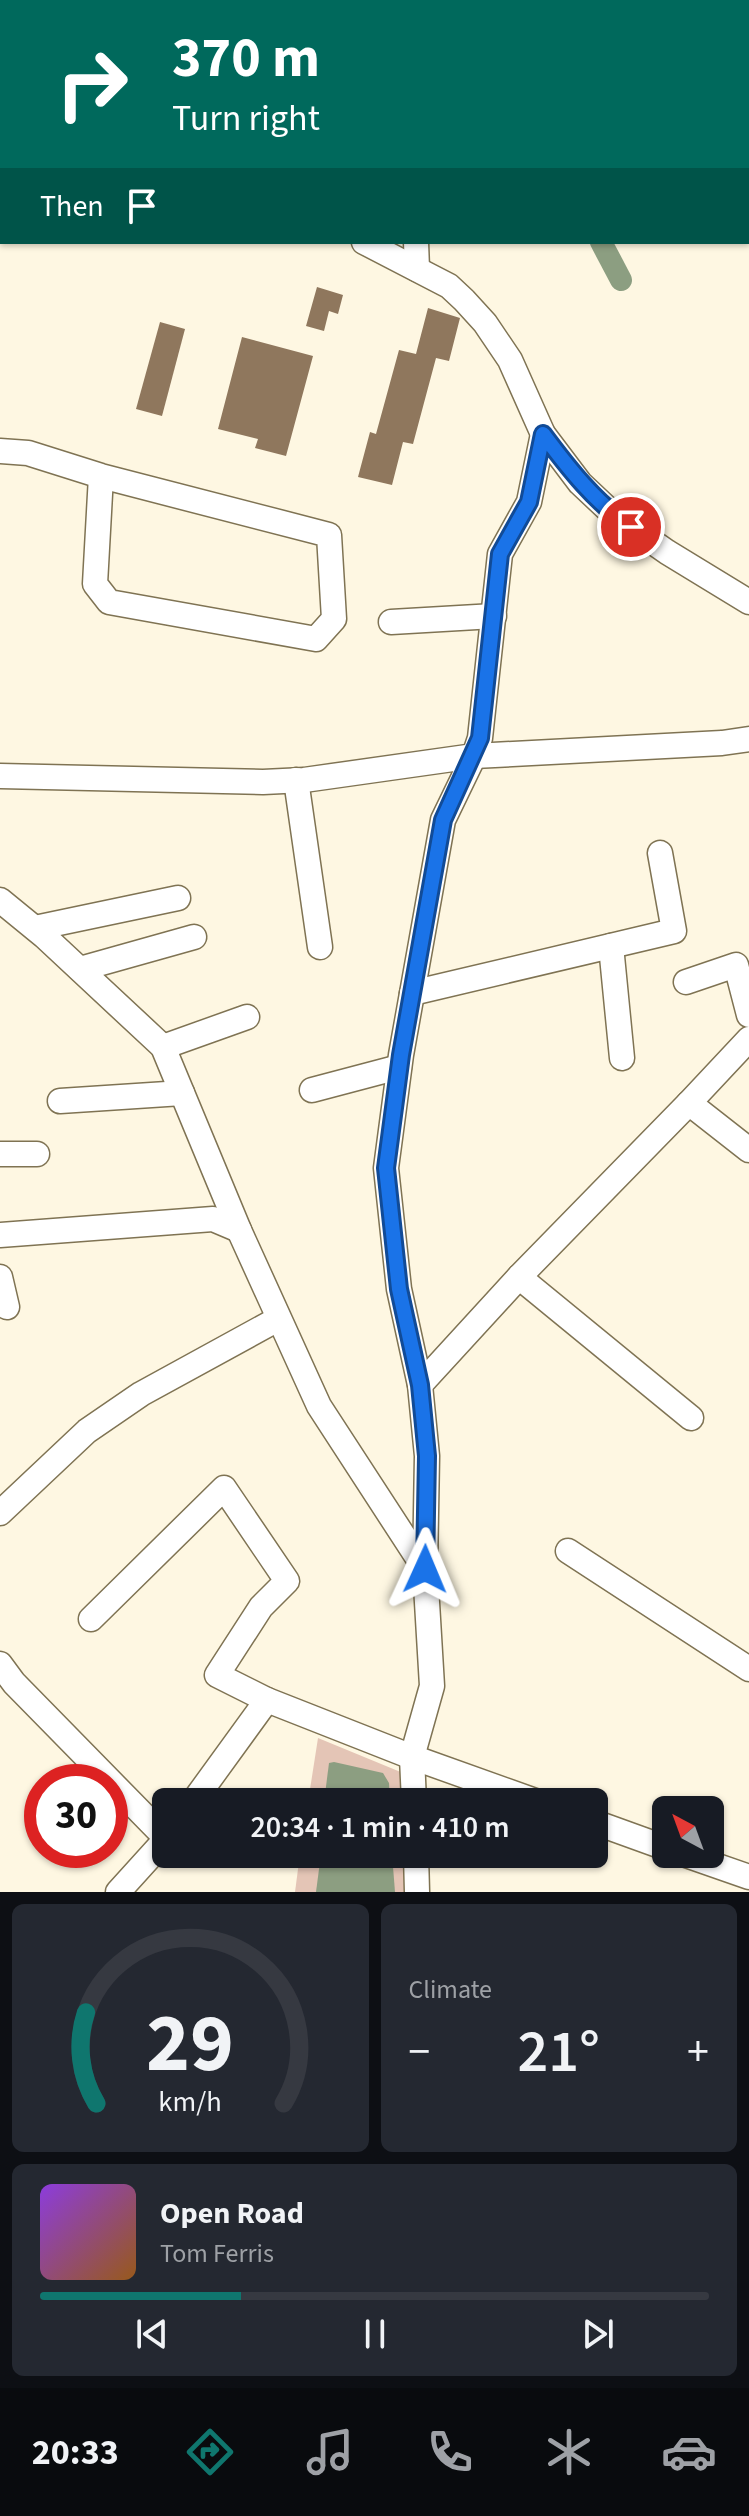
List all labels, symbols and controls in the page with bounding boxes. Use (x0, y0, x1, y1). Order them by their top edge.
text: 370 m (172, 19, 320, 98)
icon: right (40, 32, 144, 136)
text: Turn right (172, 93, 320, 144)
icon: arrive (120, 184, 164, 228)
text: Then (40, 185, 104, 228)
pin (597, 493, 665, 561)
icon: arrive (609, 505, 653, 549)
position arrow (383, 1527, 467, 1611)
speed limit sign: 30 (24, 1764, 128, 1868)
north arrow (652, 1796, 724, 1868)
map controls (652, 1796, 724, 1868)
text: 20:34 · 1 min · 410 m (250, 1806, 510, 1849)
text: Climate (409, 1971, 492, 2008)
text: 29 (146, 1985, 234, 2103)
text: 21° (518, 2010, 600, 2095)
text: − (409, 2021, 430, 2084)
text: + (687, 2021, 709, 2084)
text: km/h (159, 2082, 222, 2122)
text: Open Road (160, 2192, 304, 2235)
text: Tom Ferris (160, 2235, 274, 2272)
icon: previous (130, 2312, 174, 2356)
icon: pause (353, 2312, 397, 2356)
icon: next (576, 2312, 620, 2356)
icon: directions (182, 2424, 238, 2480)
icon: music (302, 2424, 358, 2480)
icon: phone (422, 2424, 478, 2480)
icon: climate (541, 2424, 597, 2480)
icon: car (661, 2424, 717, 2480)
text: 20:33 (32, 2427, 119, 2478)

